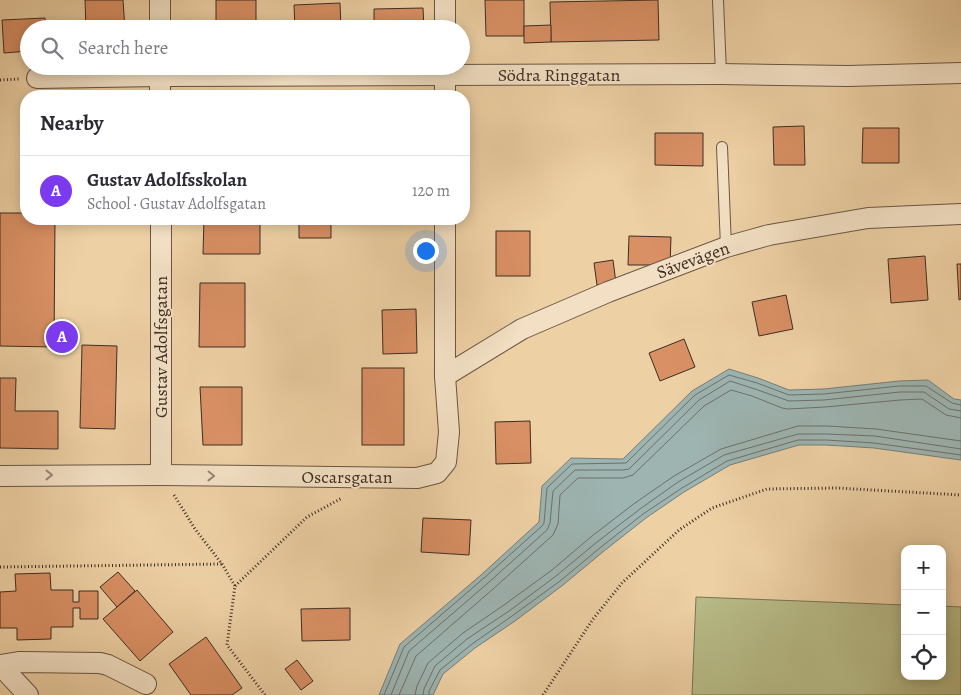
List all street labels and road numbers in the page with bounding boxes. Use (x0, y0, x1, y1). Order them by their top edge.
street label: Södra Ringgatan (498, 63, 620, 87)
street label: Sävevägen (653, 236, 733, 284)
street label: Gustav Adolfsgatan (149, 276, 173, 418)
street label: Oscarsgatan (301, 465, 393, 489)

